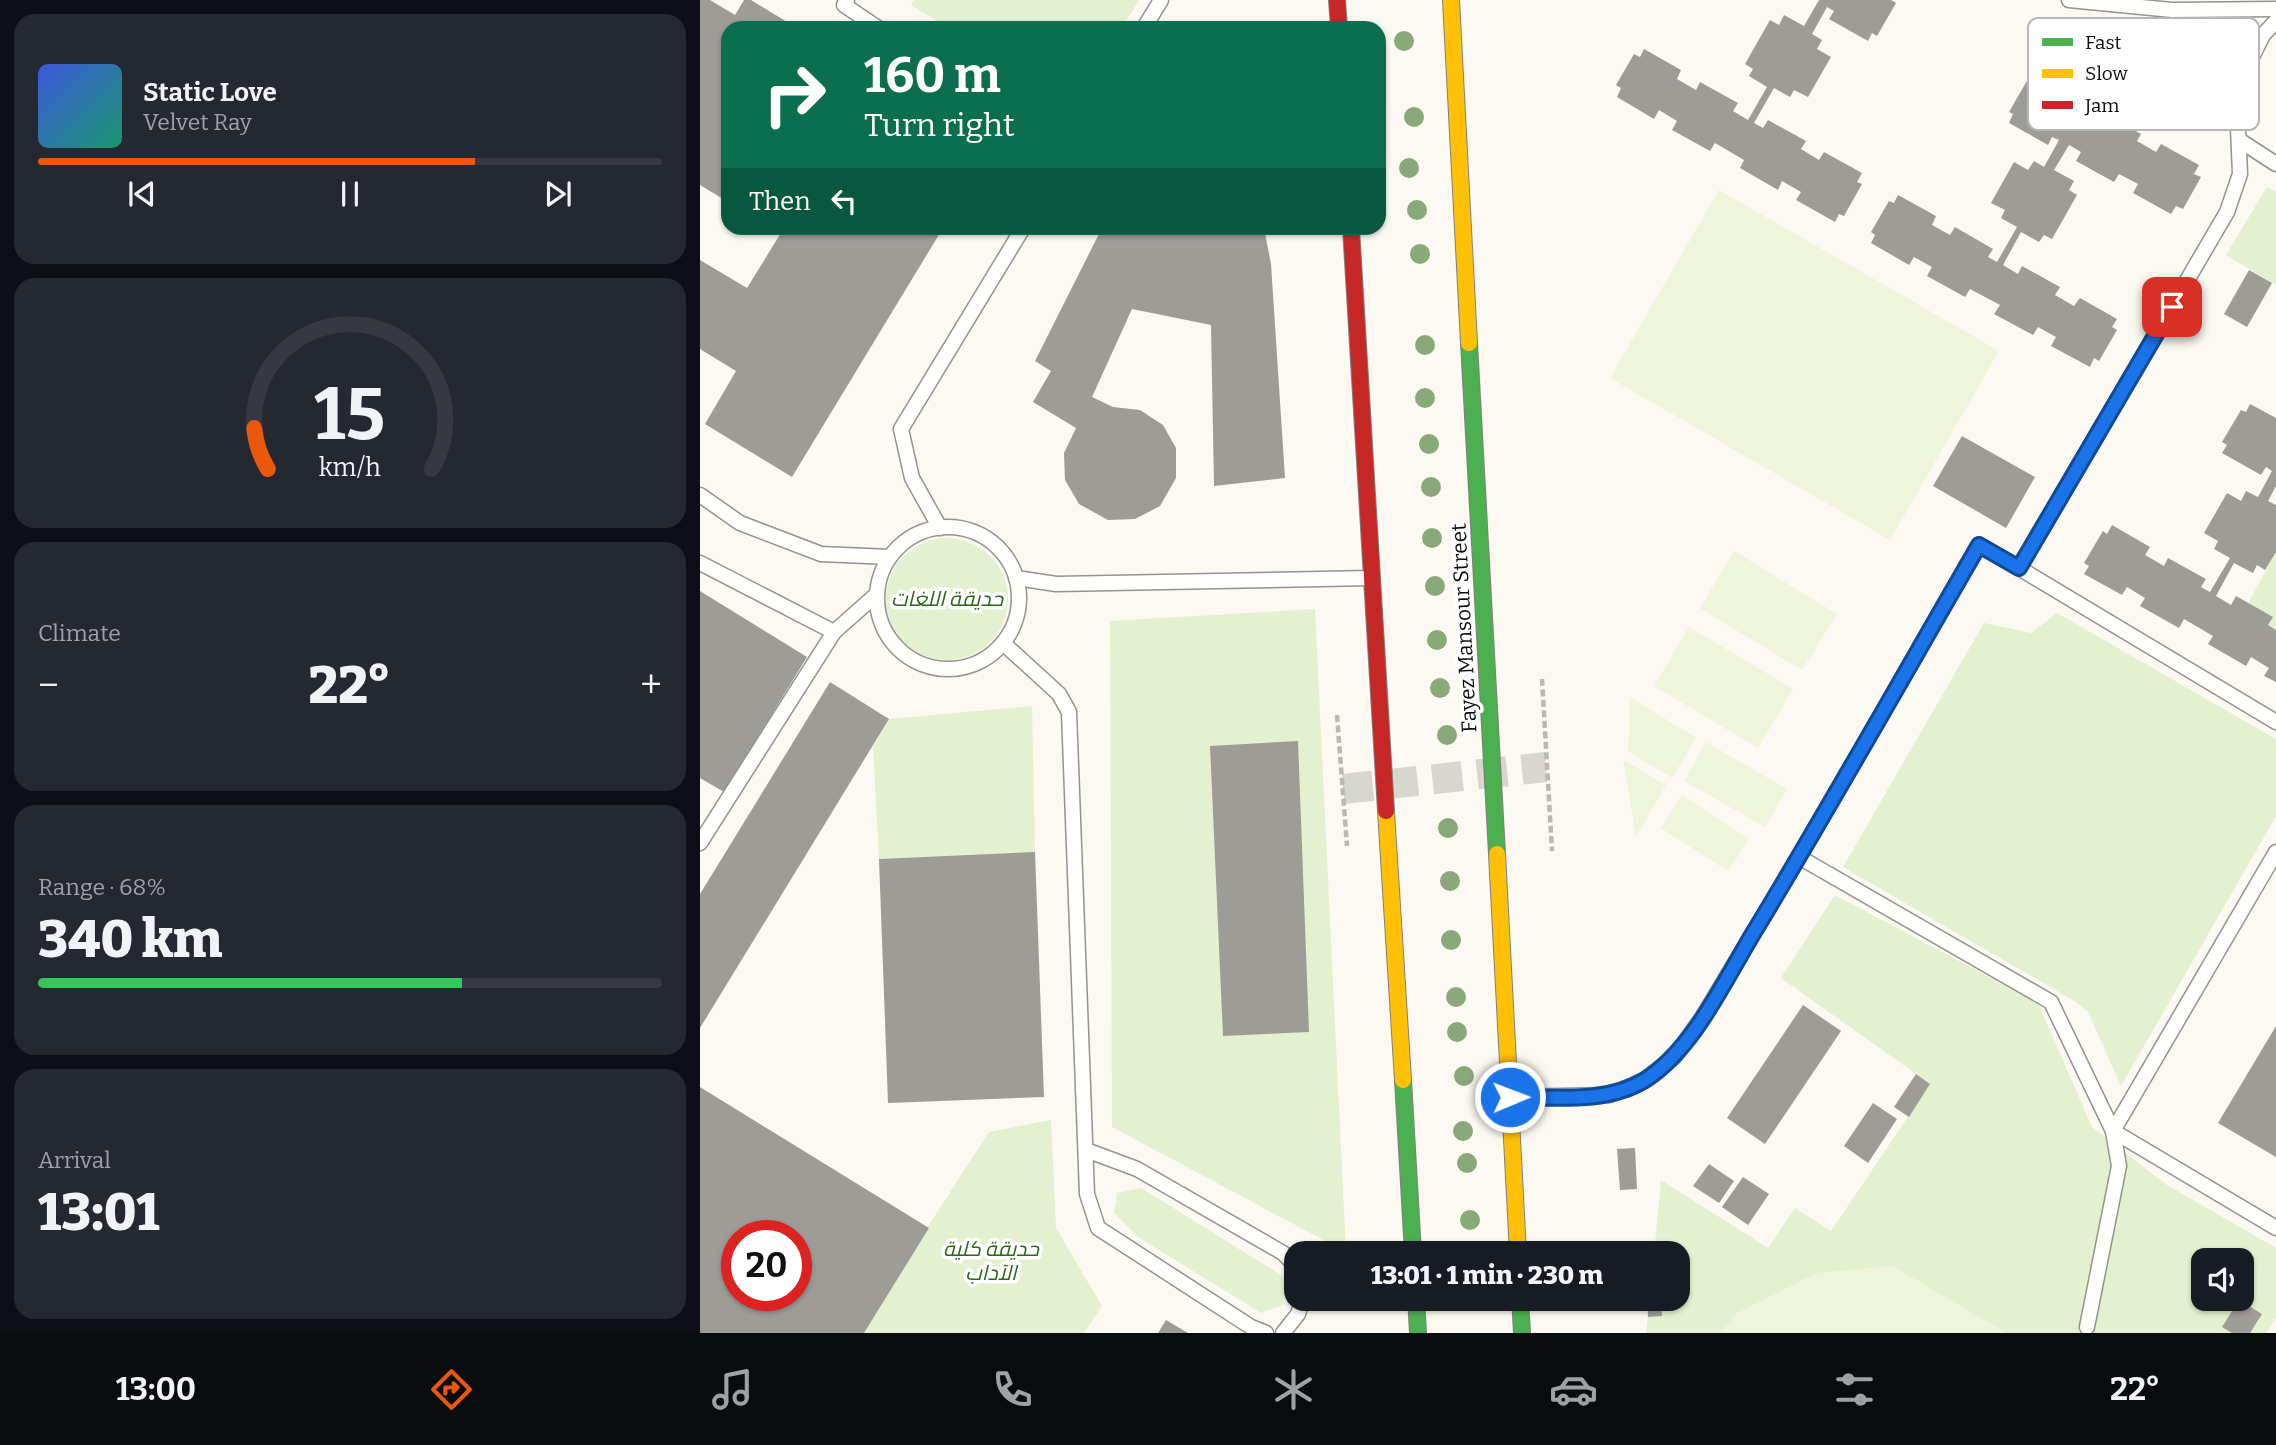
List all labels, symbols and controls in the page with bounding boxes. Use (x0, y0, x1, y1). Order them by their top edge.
legend (2028, 18, 2259, 130)
text: Fast (2085, 31, 2122, 54)
text: 160 m (864, 46, 1001, 105)
icon: right (749, 49, 840, 140)
text: Slow (2085, 62, 2128, 85)
text: Static Love (143, 77, 277, 108)
text: Jam (2084, 94, 2119, 117)
text: Turn right (864, 106, 1015, 144)
text: Velvet Ray (143, 108, 252, 136)
icon: previous (123, 175, 161, 213)
icon: pause (331, 175, 369, 213)
icon: next (539, 175, 577, 213)
icon: left (825, 182, 863, 220)
text: Then (749, 186, 811, 217)
pin (2142, 277, 2202, 337)
icon: arrive (2153, 288, 2191, 326)
text: 15 (314, 371, 386, 458)
text: km/h (319, 452, 381, 482)
street label: Fayez Mansour Street (1446, 522, 1482, 733)
park label: حديقة اللغات (891, 586, 1004, 612)
text: Climate (38, 619, 121, 647)
text: 22° (308, 654, 391, 717)
text: − (38, 662, 59, 708)
text: + (640, 662, 662, 708)
text: Range · 68% (38, 873, 166, 901)
text: 340 km (38, 908, 223, 971)
position arrow (1473, 1060, 1547, 1134)
text: Arrival (38, 1146, 111, 1174)
text: 13:01 (38, 1181, 159, 1244)
speed limit sign: 20 (721, 1220, 812, 1311)
park label: حديقة كلية الآداب (943, 1236, 1040, 1286)
map controls (2191, 1248, 2254, 1311)
button: sound (2191, 1248, 2254, 1311)
text: 13:01 · 1 min · 230 m (1371, 1260, 1603, 1291)
icon: directions (427, 1365, 476, 1414)
icon: music (708, 1365, 757, 1414)
icon: phone (988, 1365, 1037, 1414)
icon: climate (1269, 1365, 1318, 1414)
icon: car (1549, 1365, 1598, 1414)
icon: filters (1830, 1365, 1879, 1414)
text: 13:00 (116, 1370, 196, 1408)
text: 22° (2110, 1370, 2160, 1408)

